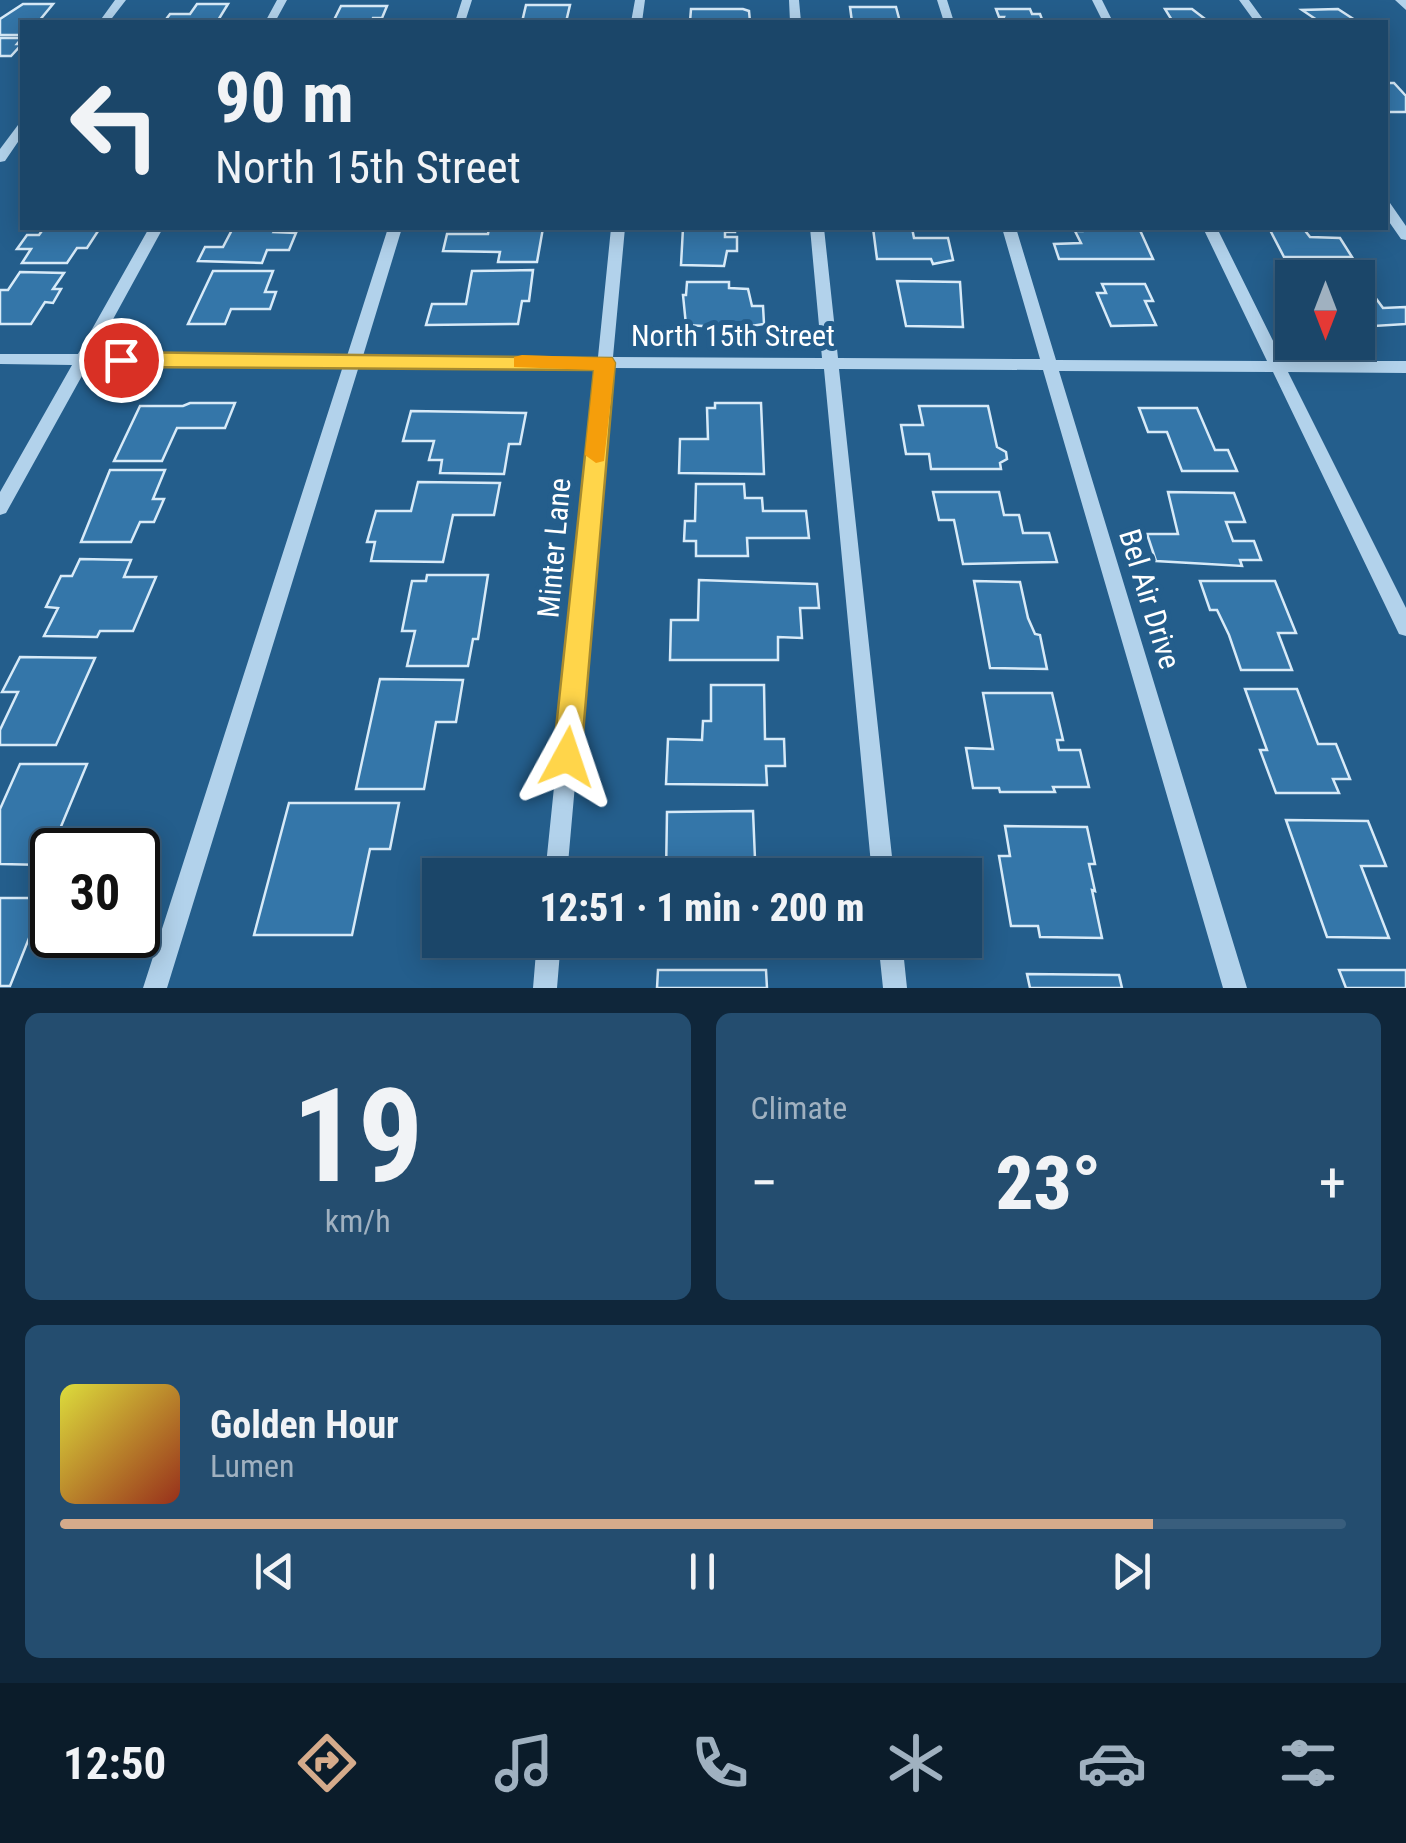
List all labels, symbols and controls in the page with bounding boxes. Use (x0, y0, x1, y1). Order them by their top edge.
text: 90 m (215, 57, 354, 139)
icon: left (50, 60, 180, 190)
text: North 15th Street (215, 141, 521, 194)
north arrow (1275, 260, 1375, 360)
map controls (1275, 260, 1375, 360)
pin (79, 318, 164, 403)
street label: North 15th Street (631, 318, 835, 353)
icon: arrive (94, 333, 149, 388)
street label: Minter Lane (530, 477, 578, 619)
street label: Bel Air Drive (1112, 525, 1188, 673)
position arrow (515, 705, 619, 809)
speed limit sign: 30 (30, 828, 160, 958)
text: 12:51 · 1 min · 200 m (540, 886, 864, 930)
text: 19 (292, 1060, 423, 1213)
text: Climate (751, 1089, 847, 1127)
text: 23° (995, 1139, 1101, 1227)
text: − (751, 1151, 778, 1215)
text: + (1319, 1151, 1346, 1215)
text: km/h (325, 1202, 391, 1240)
text: Golden Hour (210, 1403, 399, 1447)
text: Lumen (210, 1447, 295, 1485)
icon: previous (247, 1544, 302, 1599)
icon: pause (675, 1544, 730, 1599)
icon: next (1104, 1544, 1159, 1599)
icon: directions (292, 1728, 362, 1798)
icon: music (489, 1728, 559, 1798)
icon: phone (685, 1728, 755, 1798)
icon: climate (881, 1728, 951, 1798)
icon: car (1077, 1728, 1147, 1798)
icon: filters (1273, 1728, 1343, 1798)
text: 12:50 (63, 1737, 166, 1790)

